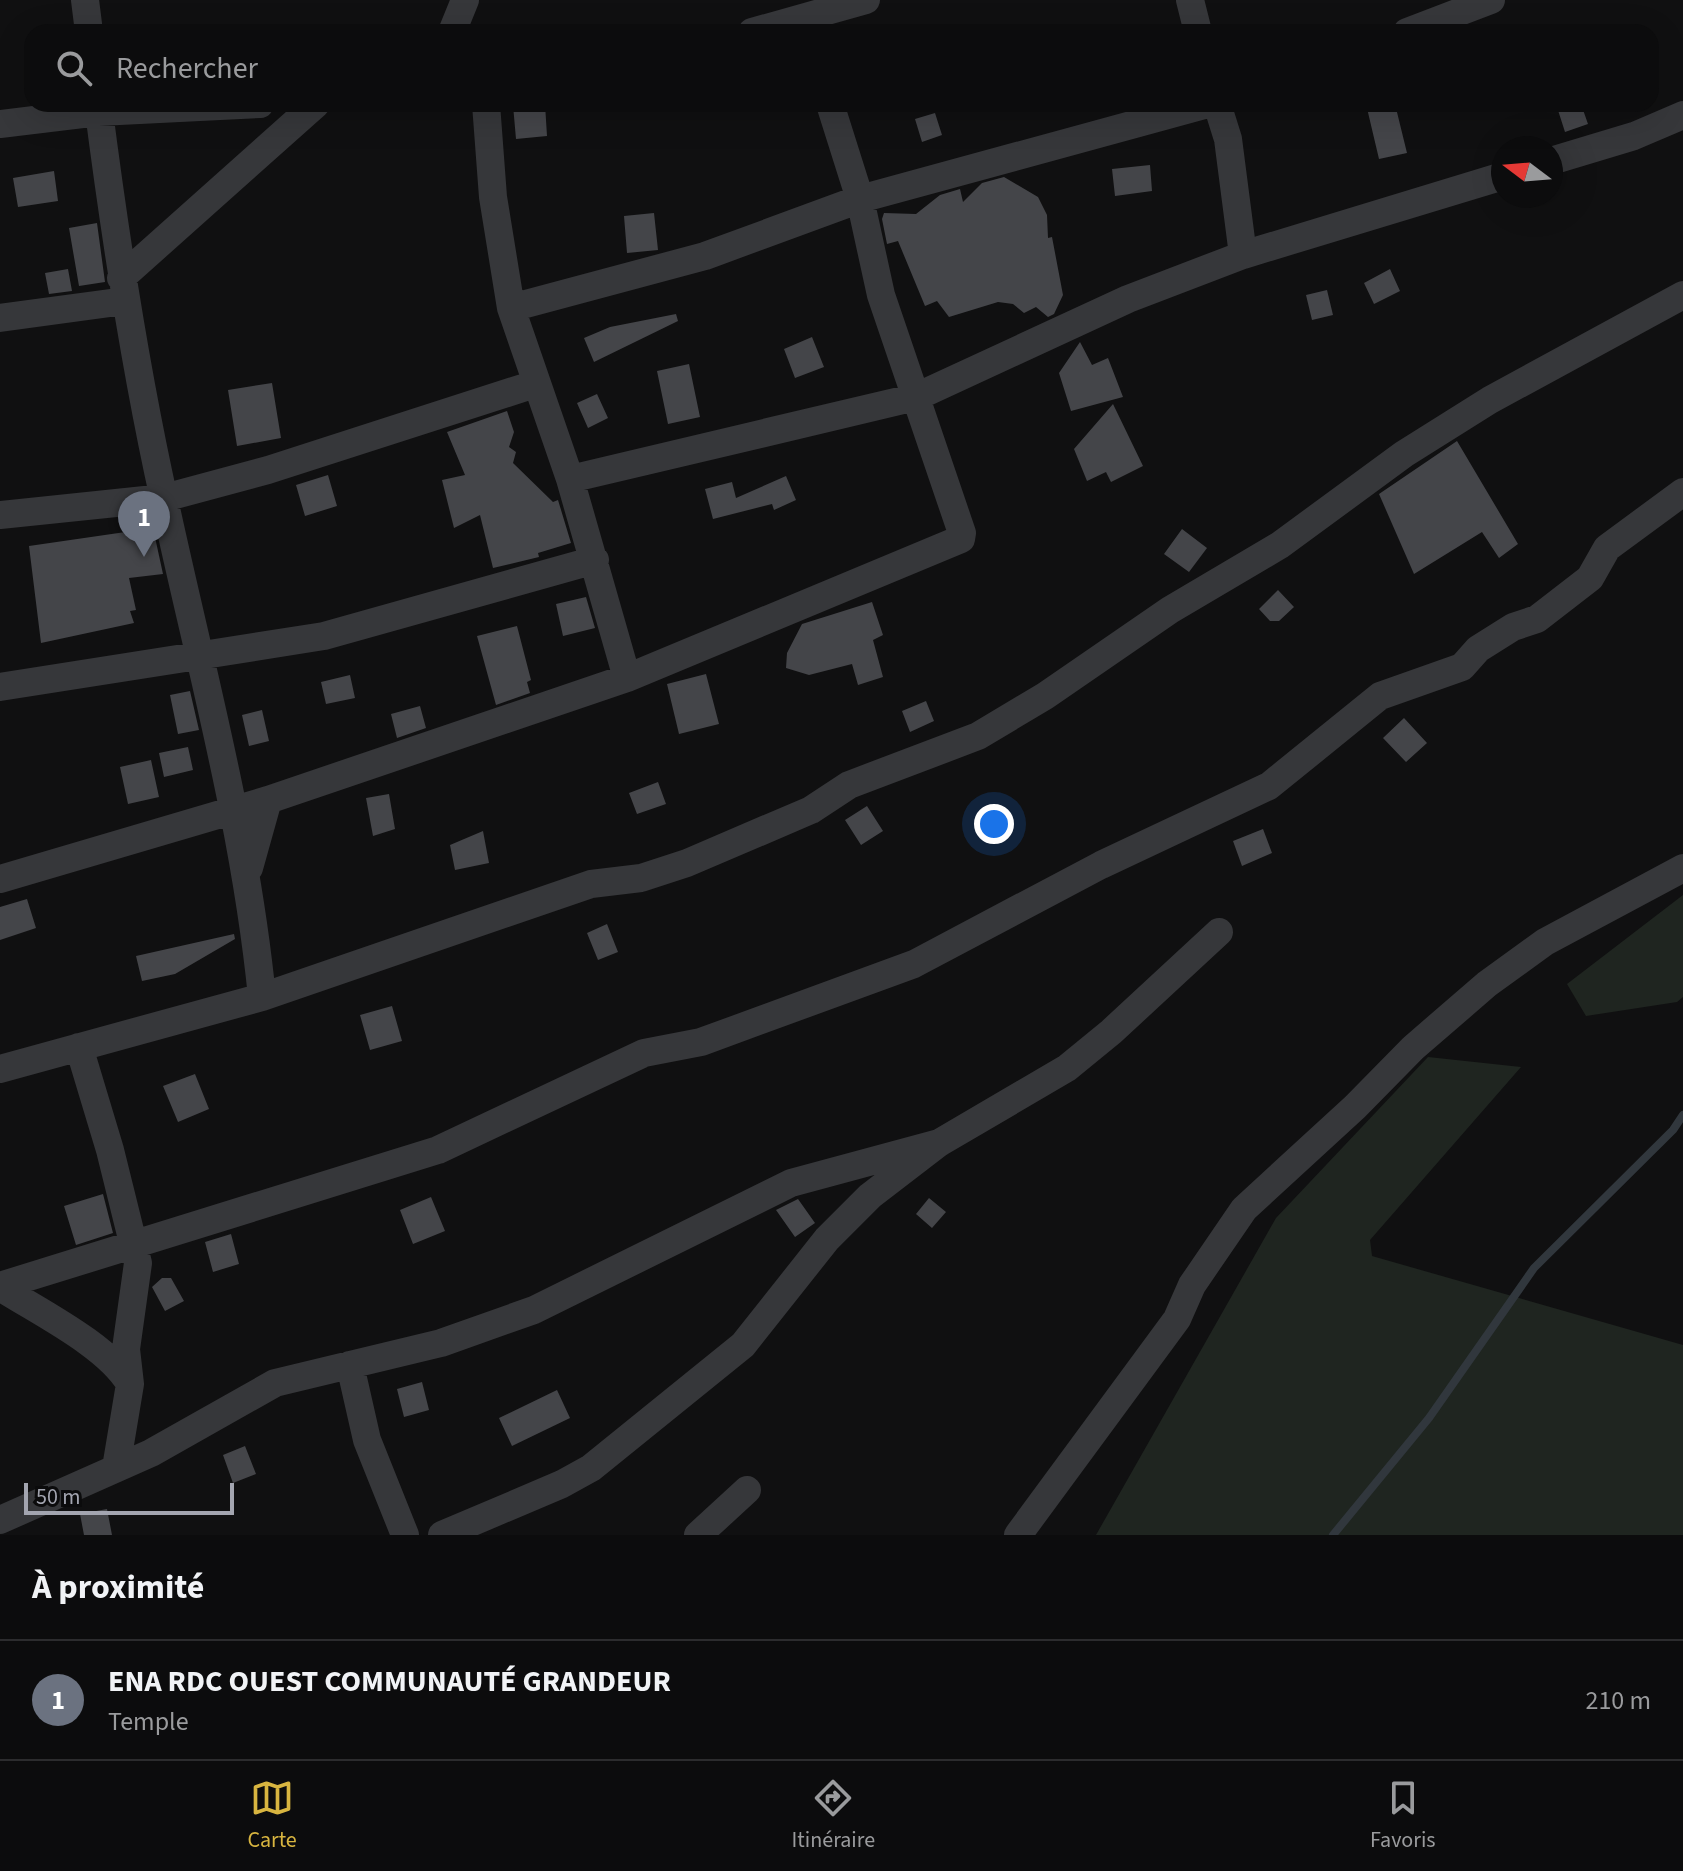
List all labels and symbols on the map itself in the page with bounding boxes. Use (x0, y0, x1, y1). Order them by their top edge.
north arrow (1491, 136, 1563, 208)
pin: 1 (118, 491, 170, 557)
your location (974, 804, 1014, 844)
scale bar (24, 1479, 234, 1515)

